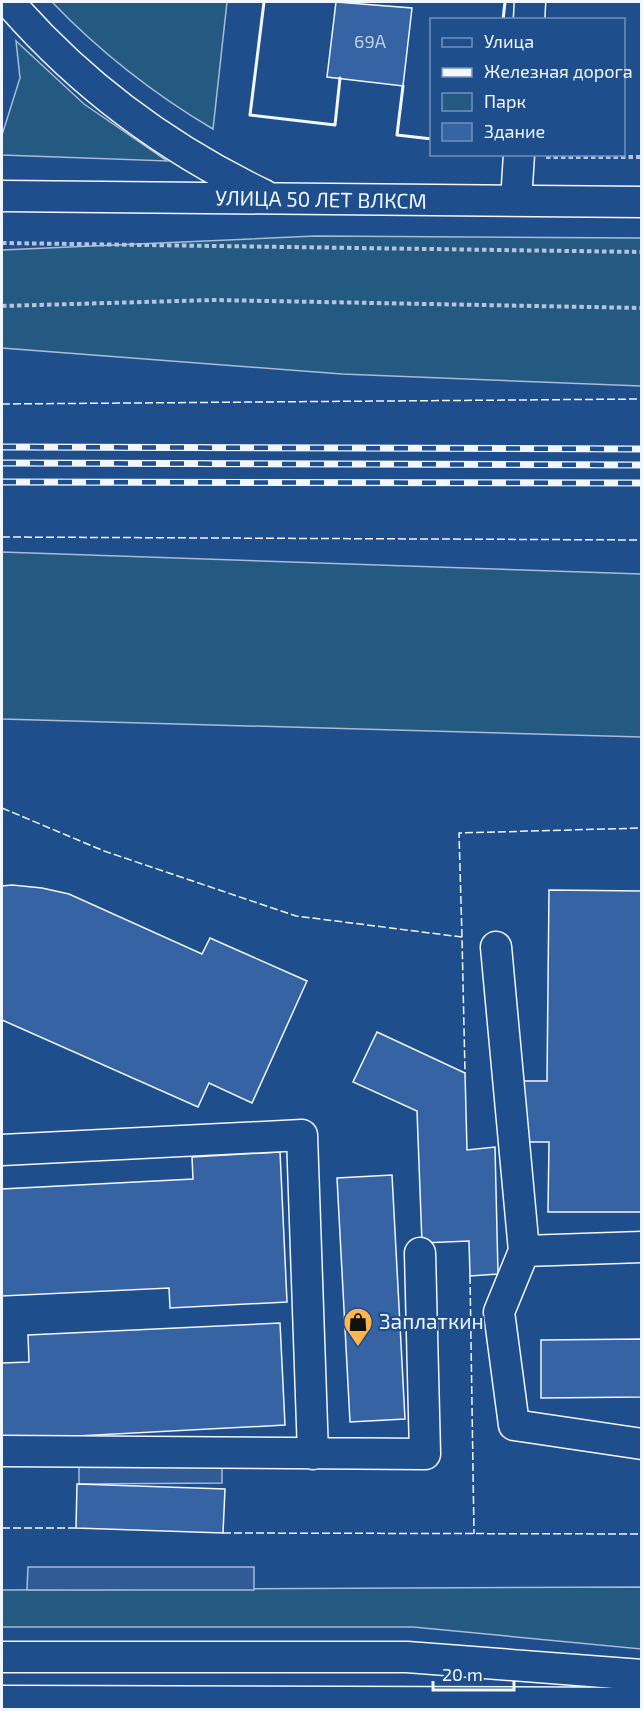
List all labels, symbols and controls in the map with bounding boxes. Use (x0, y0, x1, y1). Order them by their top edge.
legend (430, 18, 625, 156)
house number: 69А (354, 30, 387, 52)
text: Улица (484, 30, 534, 52)
text: Железная дорога (484, 60, 633, 82)
text: Парк (484, 90, 526, 112)
text: Здание (484, 120, 545, 142)
street label: УЛИЦА 50 ЛЕТ ВЛКСМ (215, 184, 427, 213)
shop icon: Заплаткин (342, 1306, 374, 1348)
place label: Заплаткин (379, 1308, 484, 1333)
scale bar (433, 1654, 514, 1692)
text: 20 m (442, 1663, 483, 1685)

